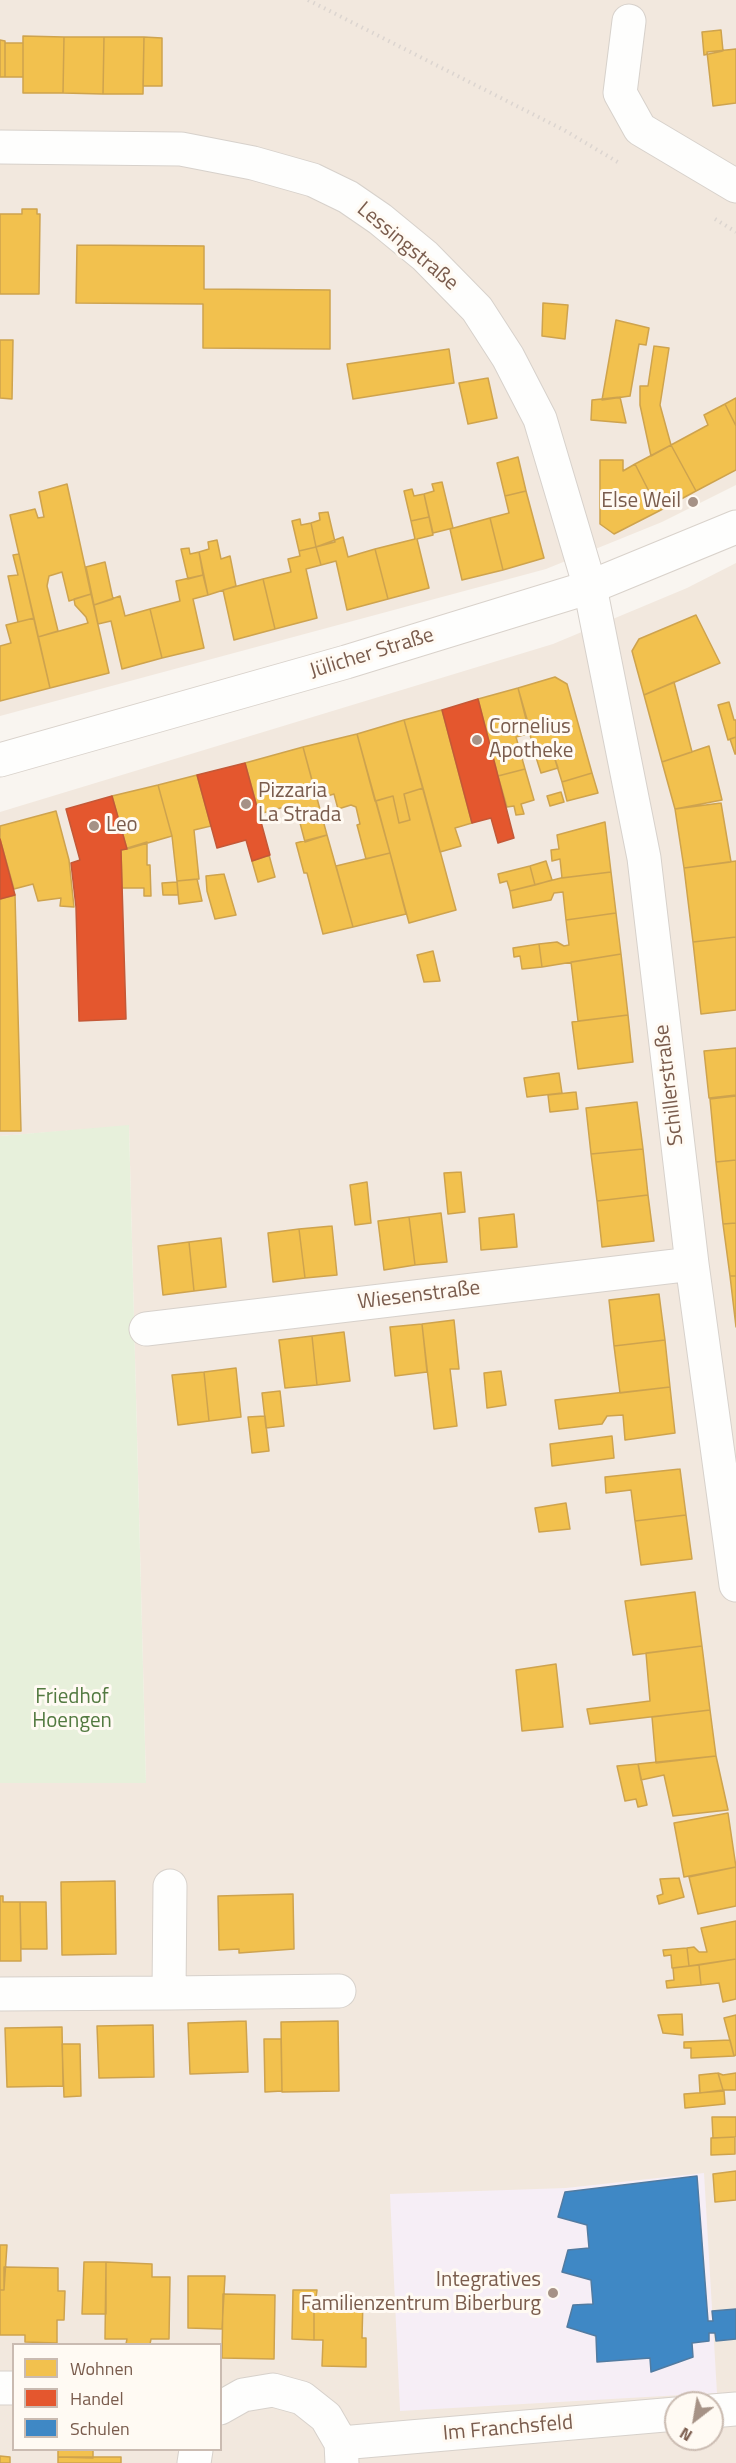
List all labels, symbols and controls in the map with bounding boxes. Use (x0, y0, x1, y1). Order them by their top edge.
street label: Lessingstraße (351, 197, 463, 297)
place label: Else Weil (601, 489, 681, 515)
marker: Else Weil (686, 495, 700, 509)
street label: Jülicher Straße (307, 623, 437, 685)
place label: Cornelius Apotheke (489, 715, 573, 765)
marker: Cornelius Apotheke (470, 733, 484, 747)
place label: Pizzaria La Strada (258, 779, 341, 829)
marker: Pizzaria La Strada (239, 797, 253, 811)
place label: Leo (106, 813, 138, 839)
marker: Leo (87, 819, 101, 833)
street label: Schillerstraße (650, 1023, 690, 1147)
street label: Wiesenstraße (356, 1276, 482, 1316)
park label: Friedhof Hoengen (32, 1685, 112, 1735)
place label: Integratives Familienzentrum Biberburg (301, 2268, 541, 2318)
marker: Integratives Familienzentrum Biberburg (546, 2286, 560, 2300)
legend (12, 2343, 222, 2451)
text: Wohnen (70, 2355, 133, 2382)
text: Handel (70, 2385, 124, 2412)
north arrow (664, 2391, 724, 2451)
street label: Im Franchsfeld (442, 2411, 574, 2447)
text: Schulen (70, 2415, 130, 2442)
text: N (675, 2422, 697, 2448)

